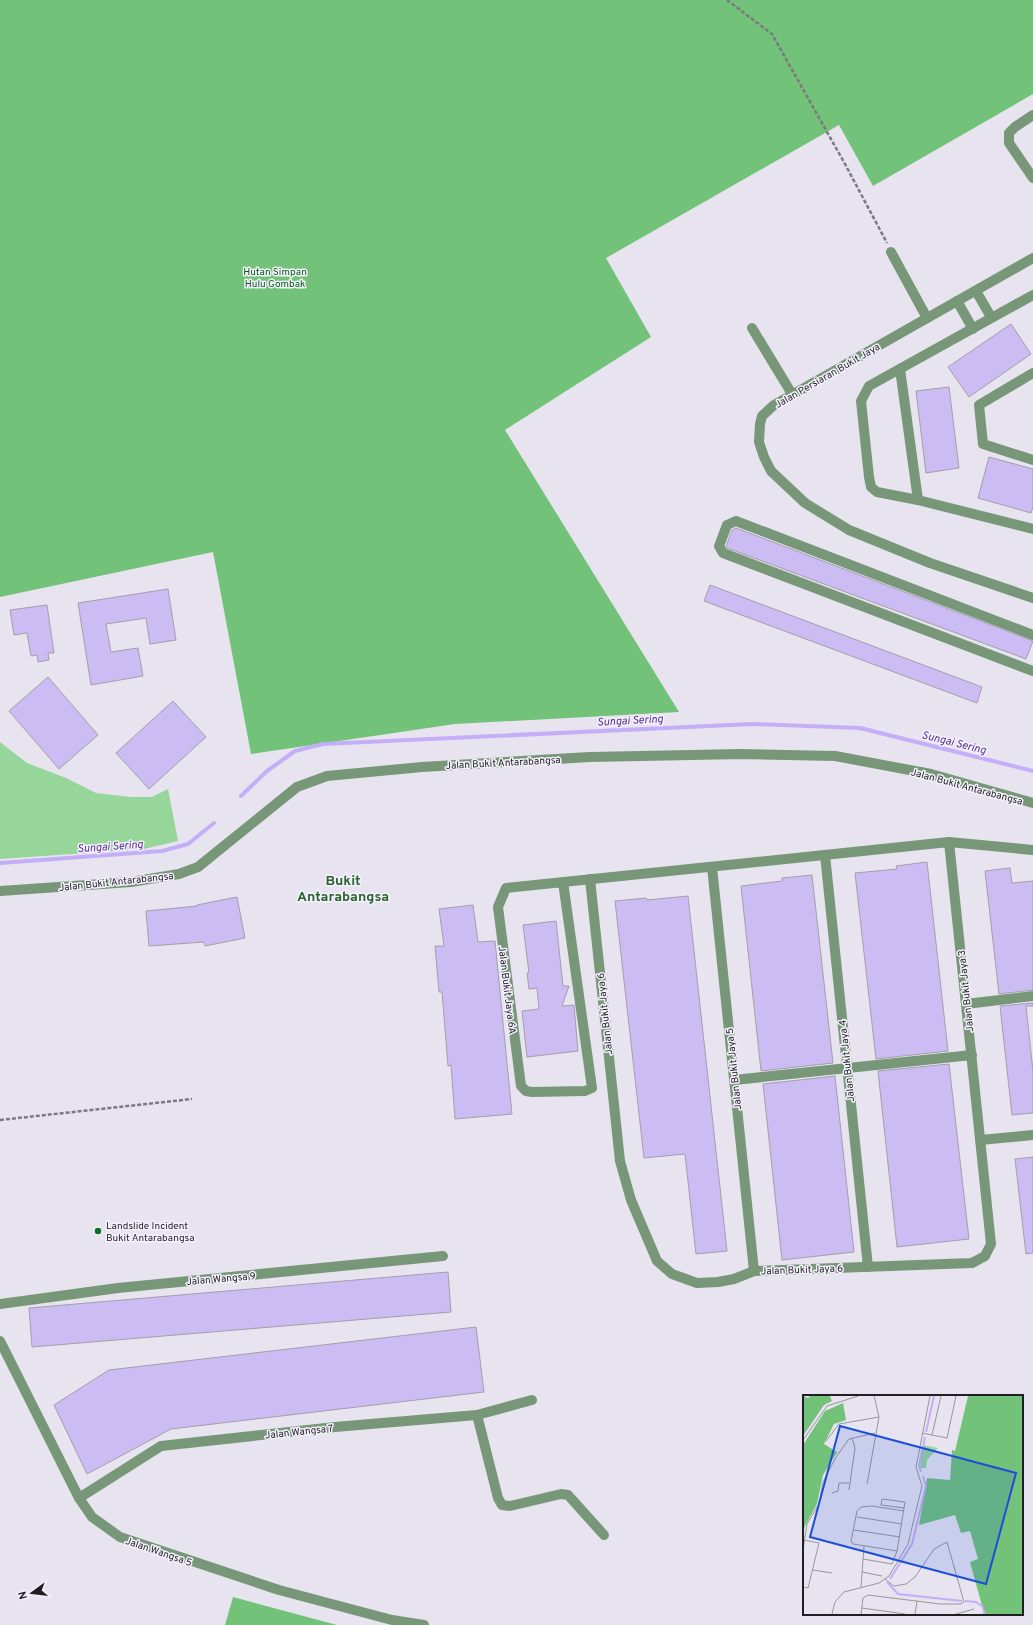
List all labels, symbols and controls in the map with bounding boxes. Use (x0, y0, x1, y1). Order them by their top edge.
park label: Hutan Simpan Hulu Gombak (243, 266, 307, 291)
street label: Jalan Persiaran Bukit Jaya (773, 341, 883, 412)
water label: Sungai Sering (597, 712, 664, 730)
water label: Sungai Sering (920, 728, 988, 758)
street label: Jalan Bukit Antarabangsa (445, 754, 561, 773)
street label: Jalan Bukit Antarabangsa (909, 766, 1024, 809)
water label: Sungai Sering (77, 838, 144, 856)
street label: Jalan Bukit Antarabangsa (58, 870, 174, 895)
district label: Bukit Antarabangsa (297, 873, 389, 906)
street label: Jalan Bukit Jaya 6A (495, 945, 518, 1035)
street label: Jalan Bukit Jaya 3 (956, 949, 977, 1032)
street label: Jalan Bukit Jaya 6 (595, 972, 616, 1055)
street label: Jalan Bukit Jaya 4 (837, 1019, 858, 1103)
street label: Jalan Bukit Jaya 5 (724, 1027, 745, 1111)
place label: Landslide Incident Bukit Antarabangsa (106, 1220, 194, 1245)
marker: Landslide Incident Bukit Antarabangsa (93, 1226, 103, 1236)
street label: Jalan Bukit Jaya 6 (761, 1263, 843, 1278)
street label: Jalan Wangsa 9 (186, 1270, 256, 1289)
inset map (803, 1395, 1023, 1615)
street label: Jalan Wangsa 7 (264, 1422, 334, 1443)
street label: Jalan Wangsa 5 (123, 1535, 194, 1570)
north arrow (12, 1573, 52, 1613)
text: N (16, 1590, 31, 1601)

